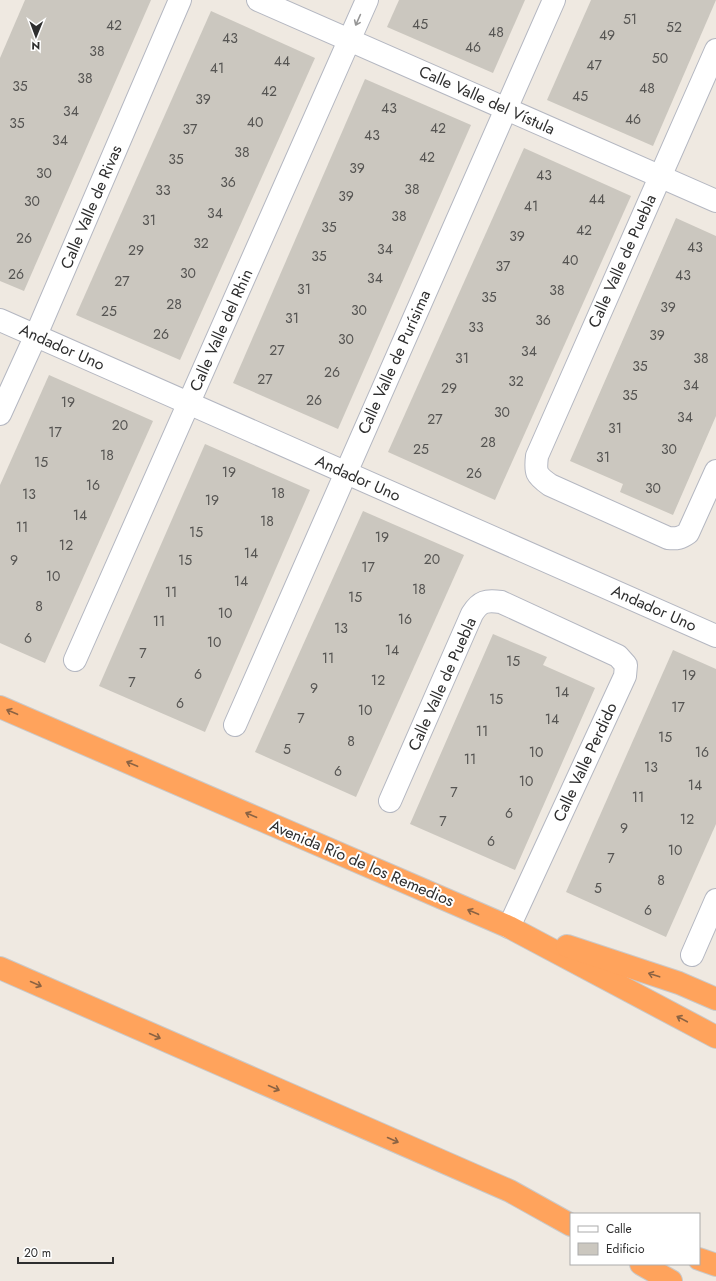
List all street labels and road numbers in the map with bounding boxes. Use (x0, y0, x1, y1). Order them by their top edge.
street label: Calle Valle del Vístula (415, 60, 559, 140)
street label: Calle Valle de Rivas (55, 141, 127, 273)
street label: Calle Valle de Puebla (582, 191, 662, 331)
street label: Calle Valle del Rhin (184, 265, 258, 395)
street label: Calle Valle de Purísima (352, 286, 436, 438)
street label: Andador Uno (16, 318, 109, 376)
street label: Andador Uno (312, 449, 405, 507)
street label: Andador Uno (608, 579, 701, 637)
street label: Calle Valle de Puebla (402, 614, 482, 754)
street label: Calle Valle Perdido (547, 698, 623, 825)
street label: Avenida Río de los Remedios (266, 814, 458, 912)

